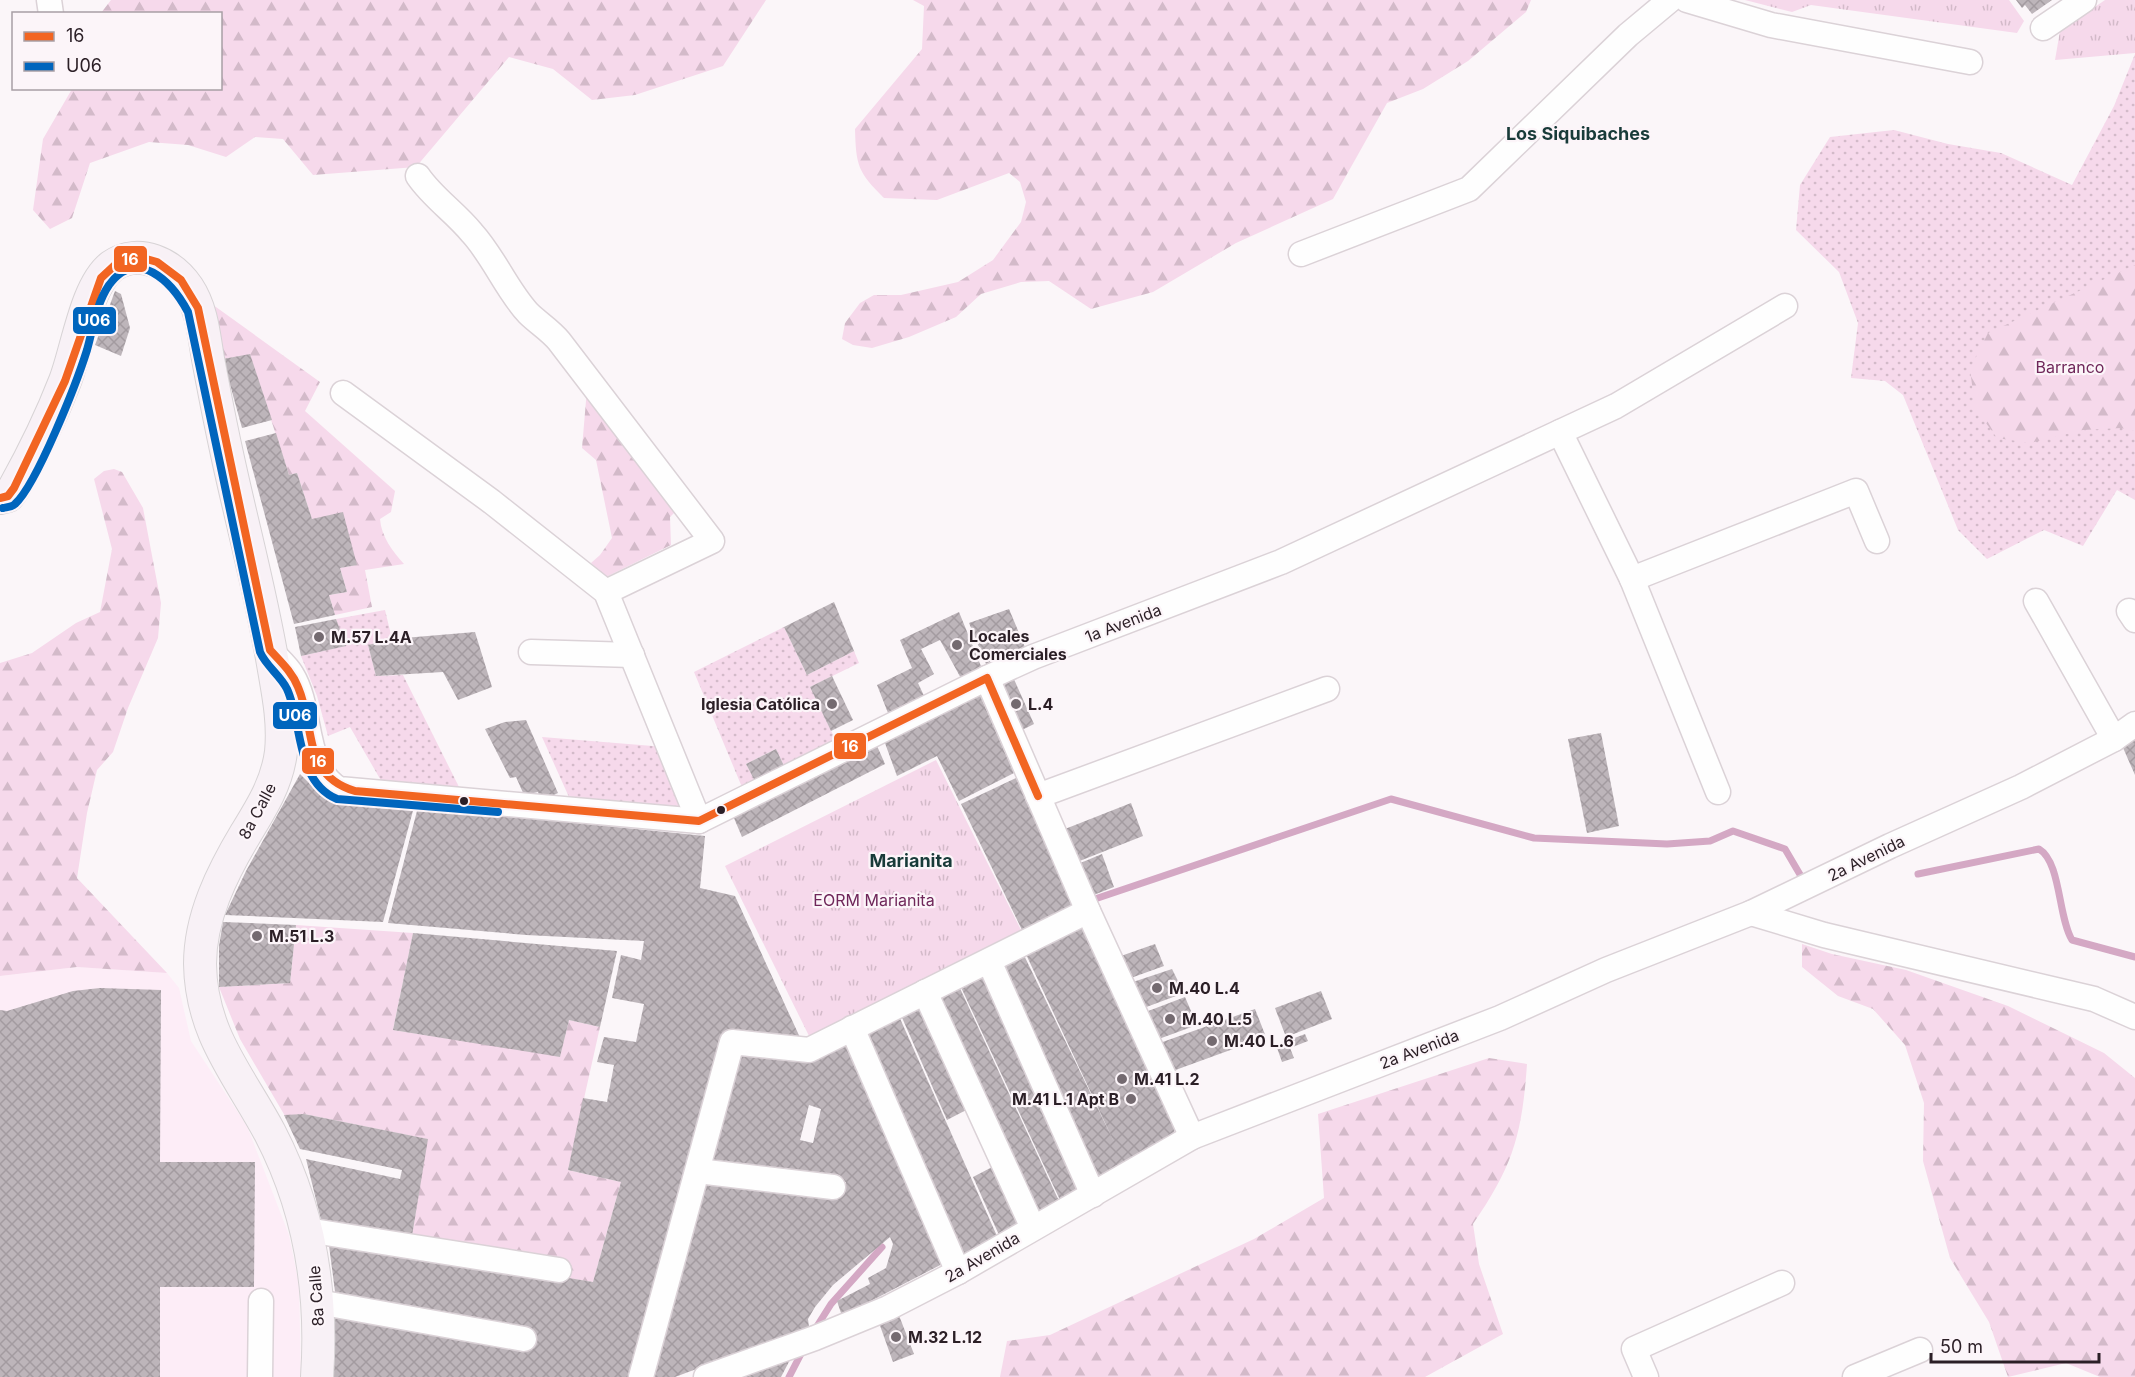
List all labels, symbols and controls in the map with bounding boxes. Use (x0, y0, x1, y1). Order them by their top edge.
legend (12, 12, 222, 90)
text: 16 (66, 25, 84, 46)
text: U06 (66, 55, 102, 76)
district label: Los Siquibaches (1506, 123, 1650, 144)
line badge: 16 (113, 245, 148, 273)
text: 16 (121, 249, 139, 269)
line badge: U06 (72, 306, 117, 335)
text: U06 (78, 310, 110, 330)
park label: Barranco (2036, 357, 2104, 377)
street label: 1a Avenida (1082, 599, 1164, 647)
place label: Locales Comerciales (969, 626, 1067, 664)
place label: M.57 L.4A (331, 627, 412, 647)
marker: M.57 L.4A (312, 630, 326, 644)
marker: Locales Comerciales (950, 638, 964, 652)
place label: Iglesia Católica (701, 694, 820, 714)
place label: L.4 (1028, 694, 1053, 714)
marker: Iglesia Católica (825, 697, 839, 711)
marker: L.4 (1009, 697, 1023, 711)
line badge: U06 (272, 701, 318, 730)
text: U06 (279, 705, 311, 725)
line badge: 16 (833, 732, 867, 760)
text: 16 (841, 736, 859, 756)
line badge: 16 (301, 747, 335, 775)
text: 16 (309, 751, 327, 771)
street label: 8a Calle (234, 779, 280, 843)
unlabelled marker (458, 795, 470, 807)
unlabelled marker (715, 804, 727, 816)
street label: 2a Avenida (1824, 831, 1908, 885)
district label: Marianita (869, 850, 953, 871)
park label: EORM Marianita (813, 890, 935, 910)
place label: M.51 L.3 (269, 926, 334, 946)
marker: M.51 L.3 (250, 929, 264, 943)
place label: M.40 L.4 (1169, 978, 1240, 998)
marker: M.40 L.4 (1150, 981, 1164, 995)
place label: M.40 L.5 (1182, 1009, 1252, 1029)
marker: M.40 L.5 (1163, 1012, 1177, 1026)
street label: 2a Avenida (1377, 1025, 1461, 1073)
place label: M.40 L.6 (1224, 1031, 1294, 1051)
marker: M.40 L.6 (1205, 1034, 1219, 1048)
place label: M.41 L.2 (1134, 1069, 1200, 1089)
marker: M.41 L.2 (1115, 1072, 1129, 1086)
place label: M.41 L.1 Apt B (1012, 1089, 1119, 1109)
marker: M.41 L.1 Apt B (1124, 1092, 1138, 1106)
street label: 2a Avenida (941, 1228, 1023, 1286)
street label: 8a Calle (304, 1265, 328, 1327)
scale bar (1931, 1326, 2099, 1364)
place label: M.32 L.12 (908, 1327, 982, 1347)
marker: M.32 L.12 (889, 1330, 903, 1344)
text: 50 m (1940, 1336, 1983, 1357)

